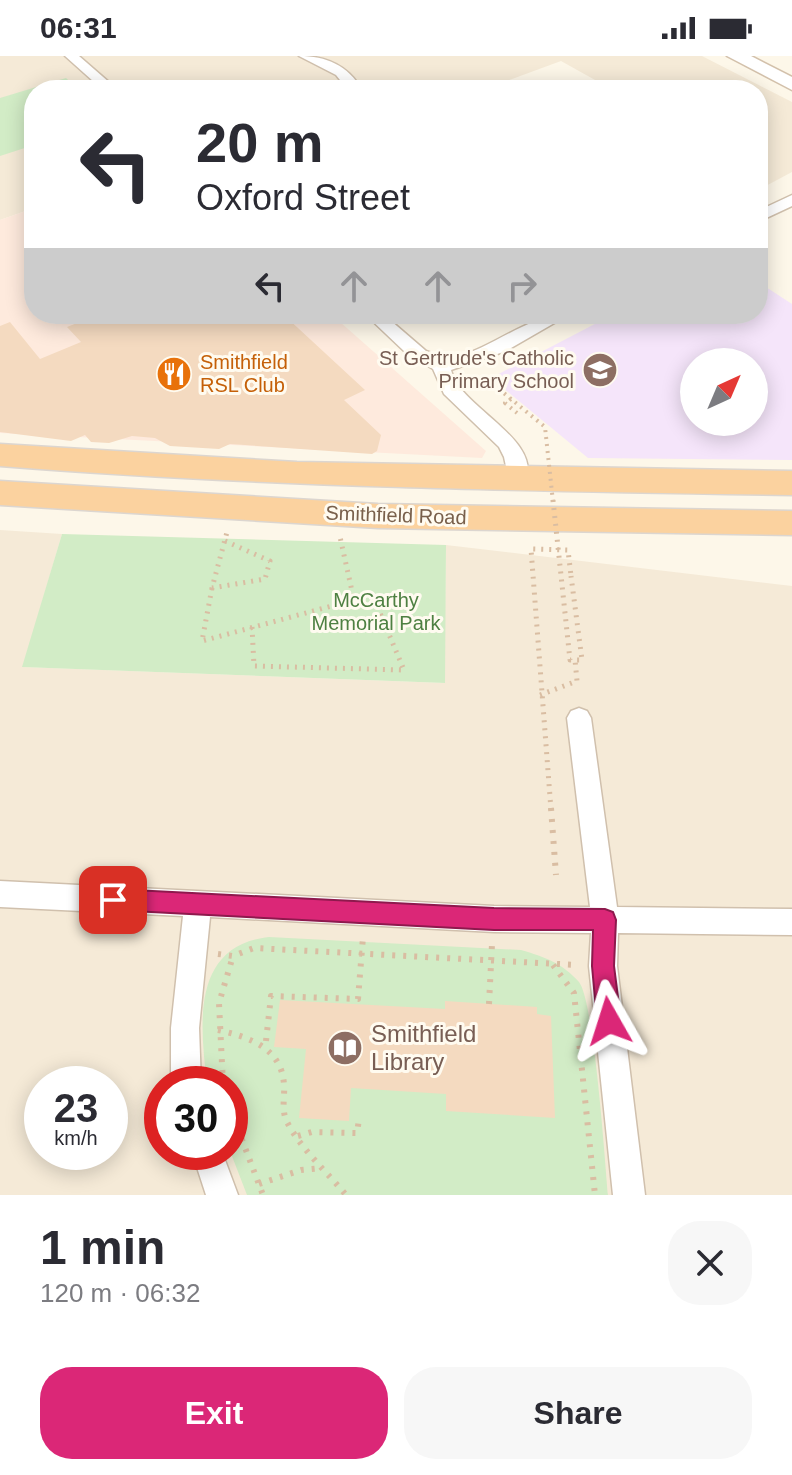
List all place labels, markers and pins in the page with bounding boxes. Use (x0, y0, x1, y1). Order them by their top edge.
place label: St Gertrude's Catholic Primary School (379, 347, 574, 392)
place label: Smithfield RSL Club (200, 351, 288, 396)
school or university icon: St Gertrude's Catholic Primary School (581, 351, 619, 389)
restaurant icon: Smithfield RSL Club (155, 355, 193, 393)
pin (79, 866, 147, 934)
place label: Smithfield Library (371, 1020, 476, 1075)
library icon: Smithfield Library (326, 1029, 364, 1067)

